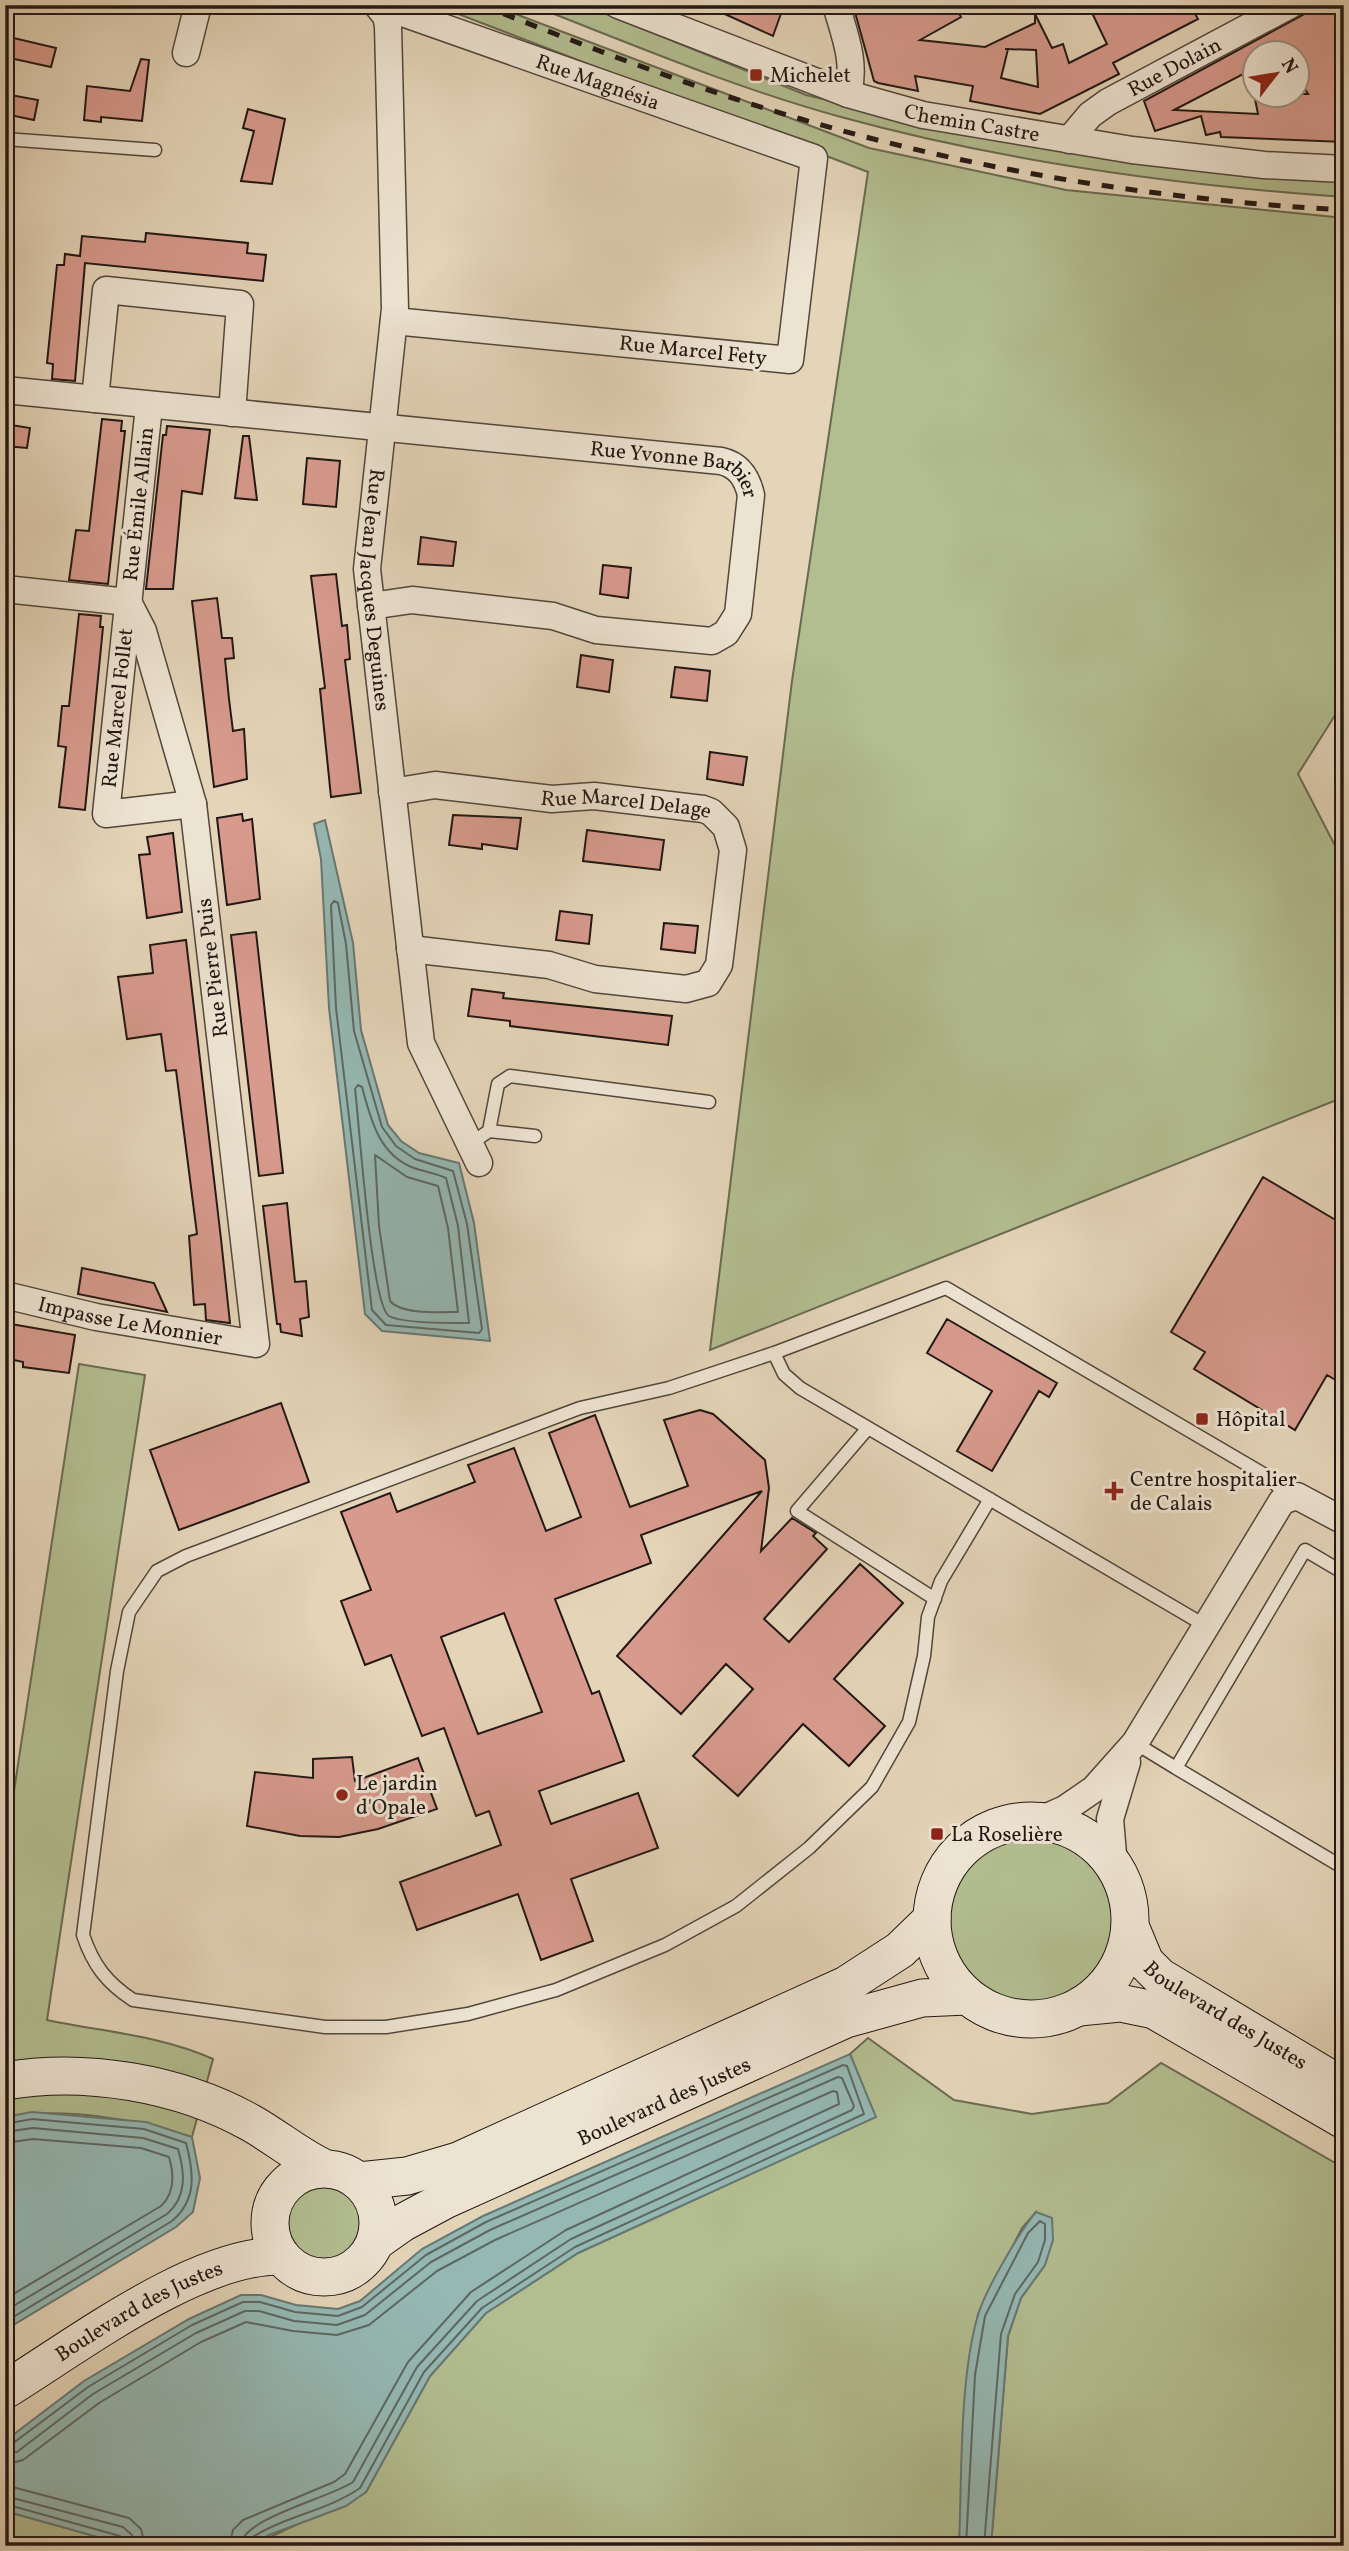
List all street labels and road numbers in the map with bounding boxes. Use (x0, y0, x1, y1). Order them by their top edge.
street label: Rue Dolain (1123, 31, 1227, 105)
street label: Rue Magnésia (531, 48, 663, 118)
street label: Chemin Castre (900, 97, 1042, 150)
street label: Rue Marcel Fety (618, 329, 769, 374)
street label: Rue Émile Allain (117, 426, 162, 583)
street label: Rue Yvonne Barbier (589, 435, 764, 501)
street label: Rue Jean Jacques Deguines (351, 467, 396, 713)
street label: Rue Marcel Follet (96, 627, 141, 790)
street label: Rue Marcel Delage (539, 783, 716, 827)
street label: Rue Pierre Puis (191, 897, 236, 1039)
street label: Impasse Le Monnier (35, 1290, 225, 1354)
street label: Boulevard des Justes (1136, 1955, 1312, 2078)
street label: Boulevard des Justes (573, 2051, 756, 2154)
street label: Boulevard des Justes (50, 2255, 227, 2370)

